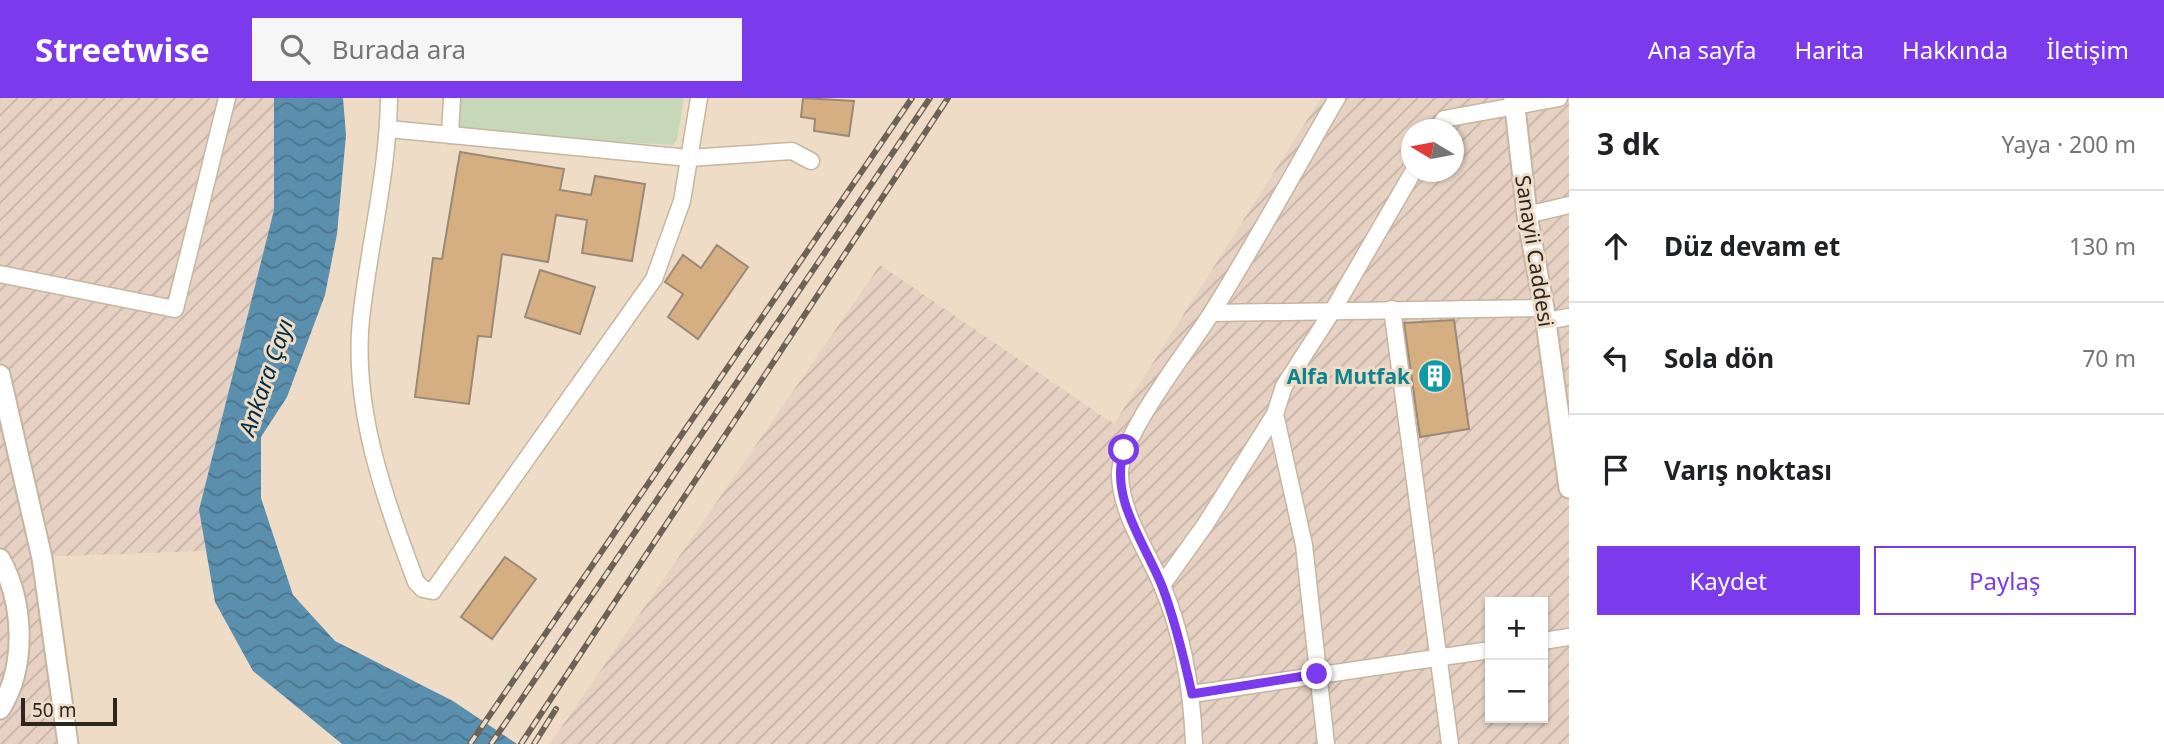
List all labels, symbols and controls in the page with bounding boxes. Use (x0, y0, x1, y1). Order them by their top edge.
search box (252, 18, 742, 81)
text: Streetwise (35, 27, 210, 72)
icon: search (276, 30, 314, 68)
text: Burada ara (332, 31, 466, 67)
text: Ana sayfa (1648, 33, 1757, 66)
text: Harita (1795, 33, 1864, 66)
text: Hakkında (1902, 33, 2008, 66)
text: İletişim (2046, 33, 2129, 66)
north arrow (1401, 119, 1464, 182)
text: 3 dk (1597, 123, 1660, 164)
text: Yaya · 200 m (2002, 128, 2136, 160)
street label: Sanayii Caddesi (1509, 173, 1561, 329)
icon: ahead (1597, 227, 1635, 265)
text: Düz devam et (1664, 228, 1840, 264)
text: 130 m (2069, 230, 2136, 262)
water label: Ankara Çayı (229, 314, 300, 442)
icon: left (1597, 339, 1635, 377)
text: Sola dön (1664, 340, 1774, 376)
text: 70 m (2082, 342, 2136, 374)
building icon: Alfa Mutfak (1416, 357, 1454, 395)
place label: Alfa Mutfak (1287, 362, 1411, 390)
route start (1108, 434, 1139, 465)
icon: arrive (1597, 451, 1635, 489)
text: Varış noktası (1664, 452, 1832, 488)
button: Kaydet (1597, 546, 1860, 615)
button: Paylaş (1874, 546, 2136, 615)
map controls (1485, 597, 1548, 723)
button: + (1485, 597, 1548, 660)
route end (1301, 658, 1332, 689)
button: − (1485, 660, 1548, 723)
scale bar (21, 695, 117, 727)
text: 50 m (32, 697, 76, 723)

